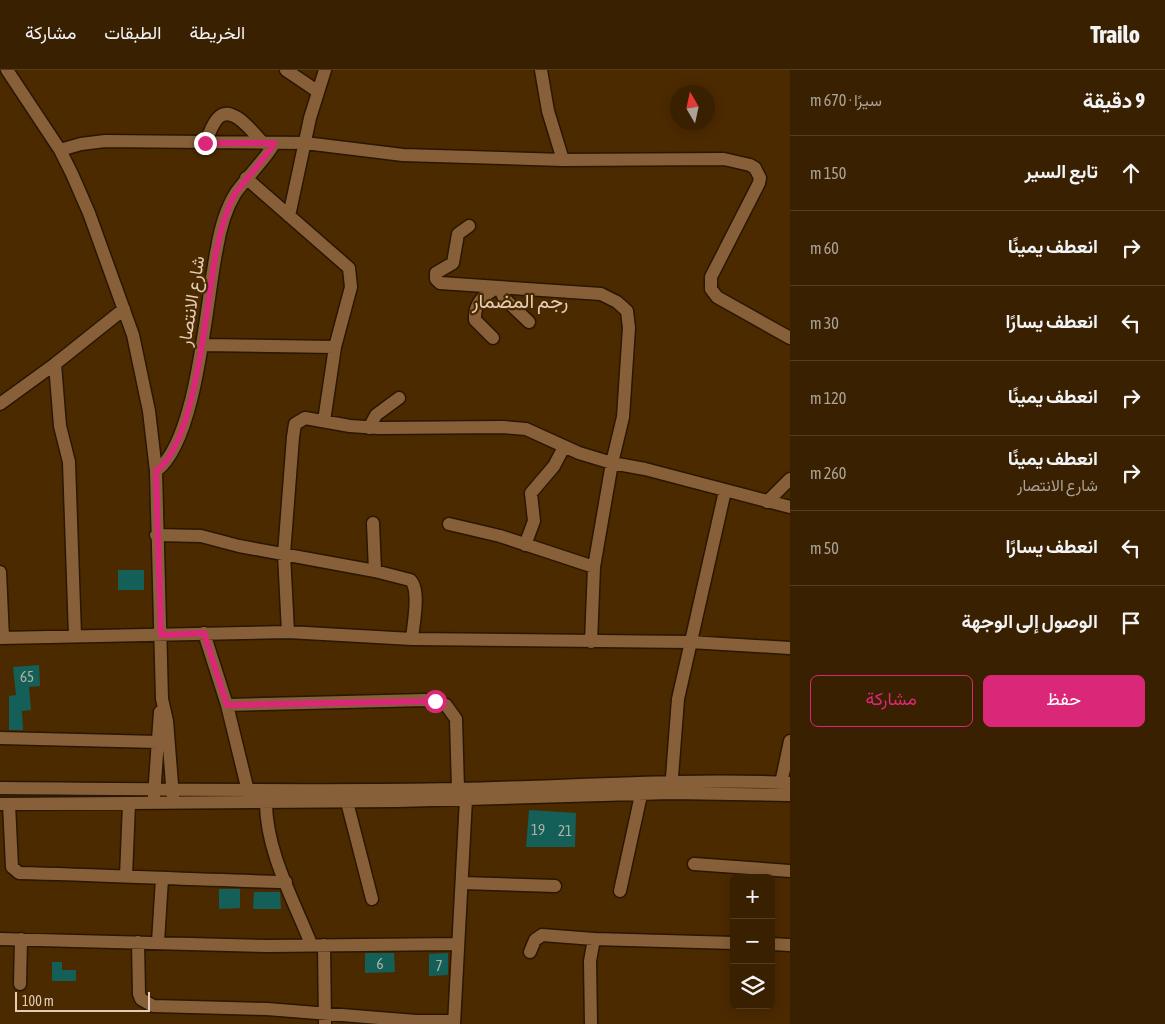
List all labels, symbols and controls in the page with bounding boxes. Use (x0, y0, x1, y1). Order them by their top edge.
text: Trailo (1090, 21, 1140, 48)
text: مشاركة (25, 22, 76, 43)
text: الطبقات (104, 22, 161, 43)
text: الخريطة (189, 22, 245, 43)
north arrow (670, 85, 715, 130)
text: 9 دقيقة (1083, 88, 1145, 112)
text: سيرًا · 670 m (810, 91, 882, 109)
route end (194, 132, 217, 155)
icon: ahead (1117, 159, 1145, 187)
text: تابع السير (1025, 160, 1098, 182)
text: 150 m (810, 164, 846, 182)
icon: right (1117, 234, 1145, 262)
text: انعطف يمينًا (1008, 235, 1098, 257)
text: 60 m (810, 239, 839, 257)
street label: شارع الانتصار (173, 254, 210, 349)
district label: رجم المضمار (471, 289, 568, 314)
icon: left (1117, 309, 1145, 337)
text: انعطف يسارًا (1005, 310, 1098, 332)
text: 30 m (810, 314, 839, 332)
icon: right (1117, 384, 1145, 412)
text: انعطف يمينًا (1008, 385, 1098, 407)
text: 120 m (810, 389, 846, 407)
text: انعطف يمينًا (1008, 447, 1098, 469)
icon: right (1117, 459, 1145, 487)
text: 260 m (810, 464, 846, 482)
text: شارع الانتصار (1017, 476, 1098, 494)
icon: left (1117, 534, 1145, 562)
text: انعطف يسارًا (1005, 535, 1098, 557)
text: 50 m (810, 539, 839, 557)
icon: arrive (1117, 609, 1145, 637)
text: الوصول إلى الوجهة (961, 610, 1098, 632)
house number: 65 (20, 668, 34, 685)
button: مشاركة (810, 675, 973, 727)
button: حفظ (983, 675, 1145, 727)
route start (424, 690, 447, 713)
house number: 19 (531, 821, 545, 838)
house number: 21 (558, 822, 572, 839)
map controls (730, 874, 775, 1009)
button: + (730, 874, 775, 919)
button: − (730, 919, 775, 964)
house number: 6 (376, 955, 384, 972)
house number: 7 (435, 957, 443, 974)
button: layers (730, 964, 775, 1009)
scale bar (15, 989, 150, 1012)
text: 100 m (22, 993, 54, 1009)

